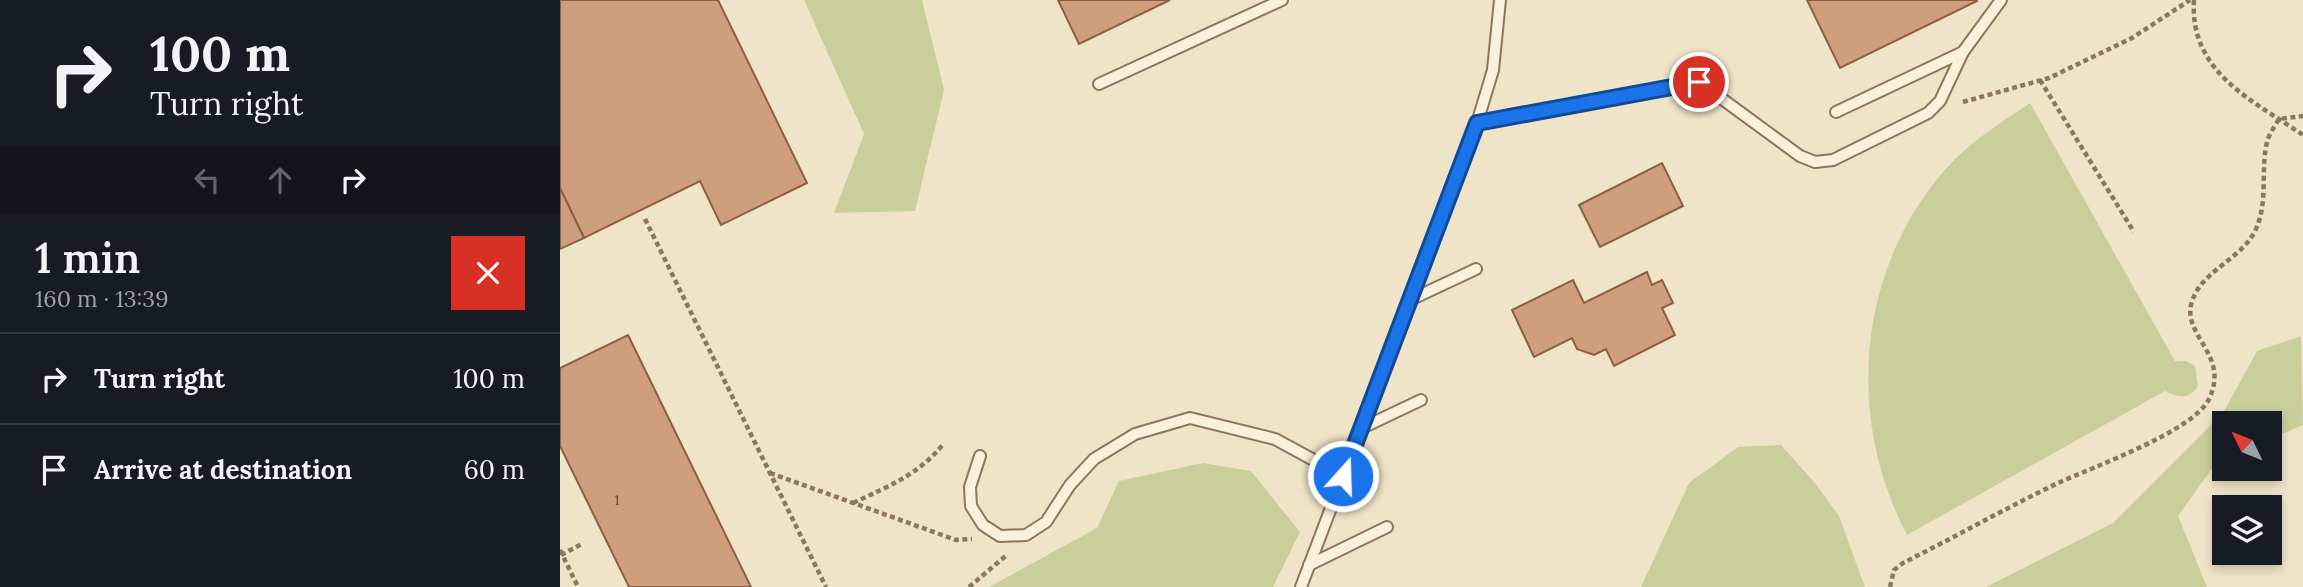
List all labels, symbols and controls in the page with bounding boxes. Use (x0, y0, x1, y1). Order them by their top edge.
text: 100 m (150, 22, 290, 84)
icon: right (35, 28, 126, 119)
pin (1669, 52, 1729, 112)
icon: arrive (1680, 63, 1718, 101)
text: Turn right (150, 83, 303, 124)
icon: left (188, 161, 226, 199)
icon: ahead (261, 161, 299, 199)
icon: right (334, 161, 372, 199)
text: 1 min (35, 231, 140, 285)
button: close (451, 236, 525, 310)
text: 160 m · 13:39 (35, 284, 168, 313)
icon: right (35, 360, 73, 398)
text: Turn right (94, 362, 225, 395)
text: 100 m (453, 362, 525, 395)
north arrow (2212, 411, 2282, 481)
map controls (2212, 411, 2282, 565)
position arrow (1306, 439, 1380, 513)
icon: arrive (35, 451, 73, 489)
text: Arrive at destination (94, 453, 352, 486)
text: 60 m (464, 453, 525, 486)
house number: 1 (614, 491, 620, 509)
button: layers (2212, 495, 2282, 565)

